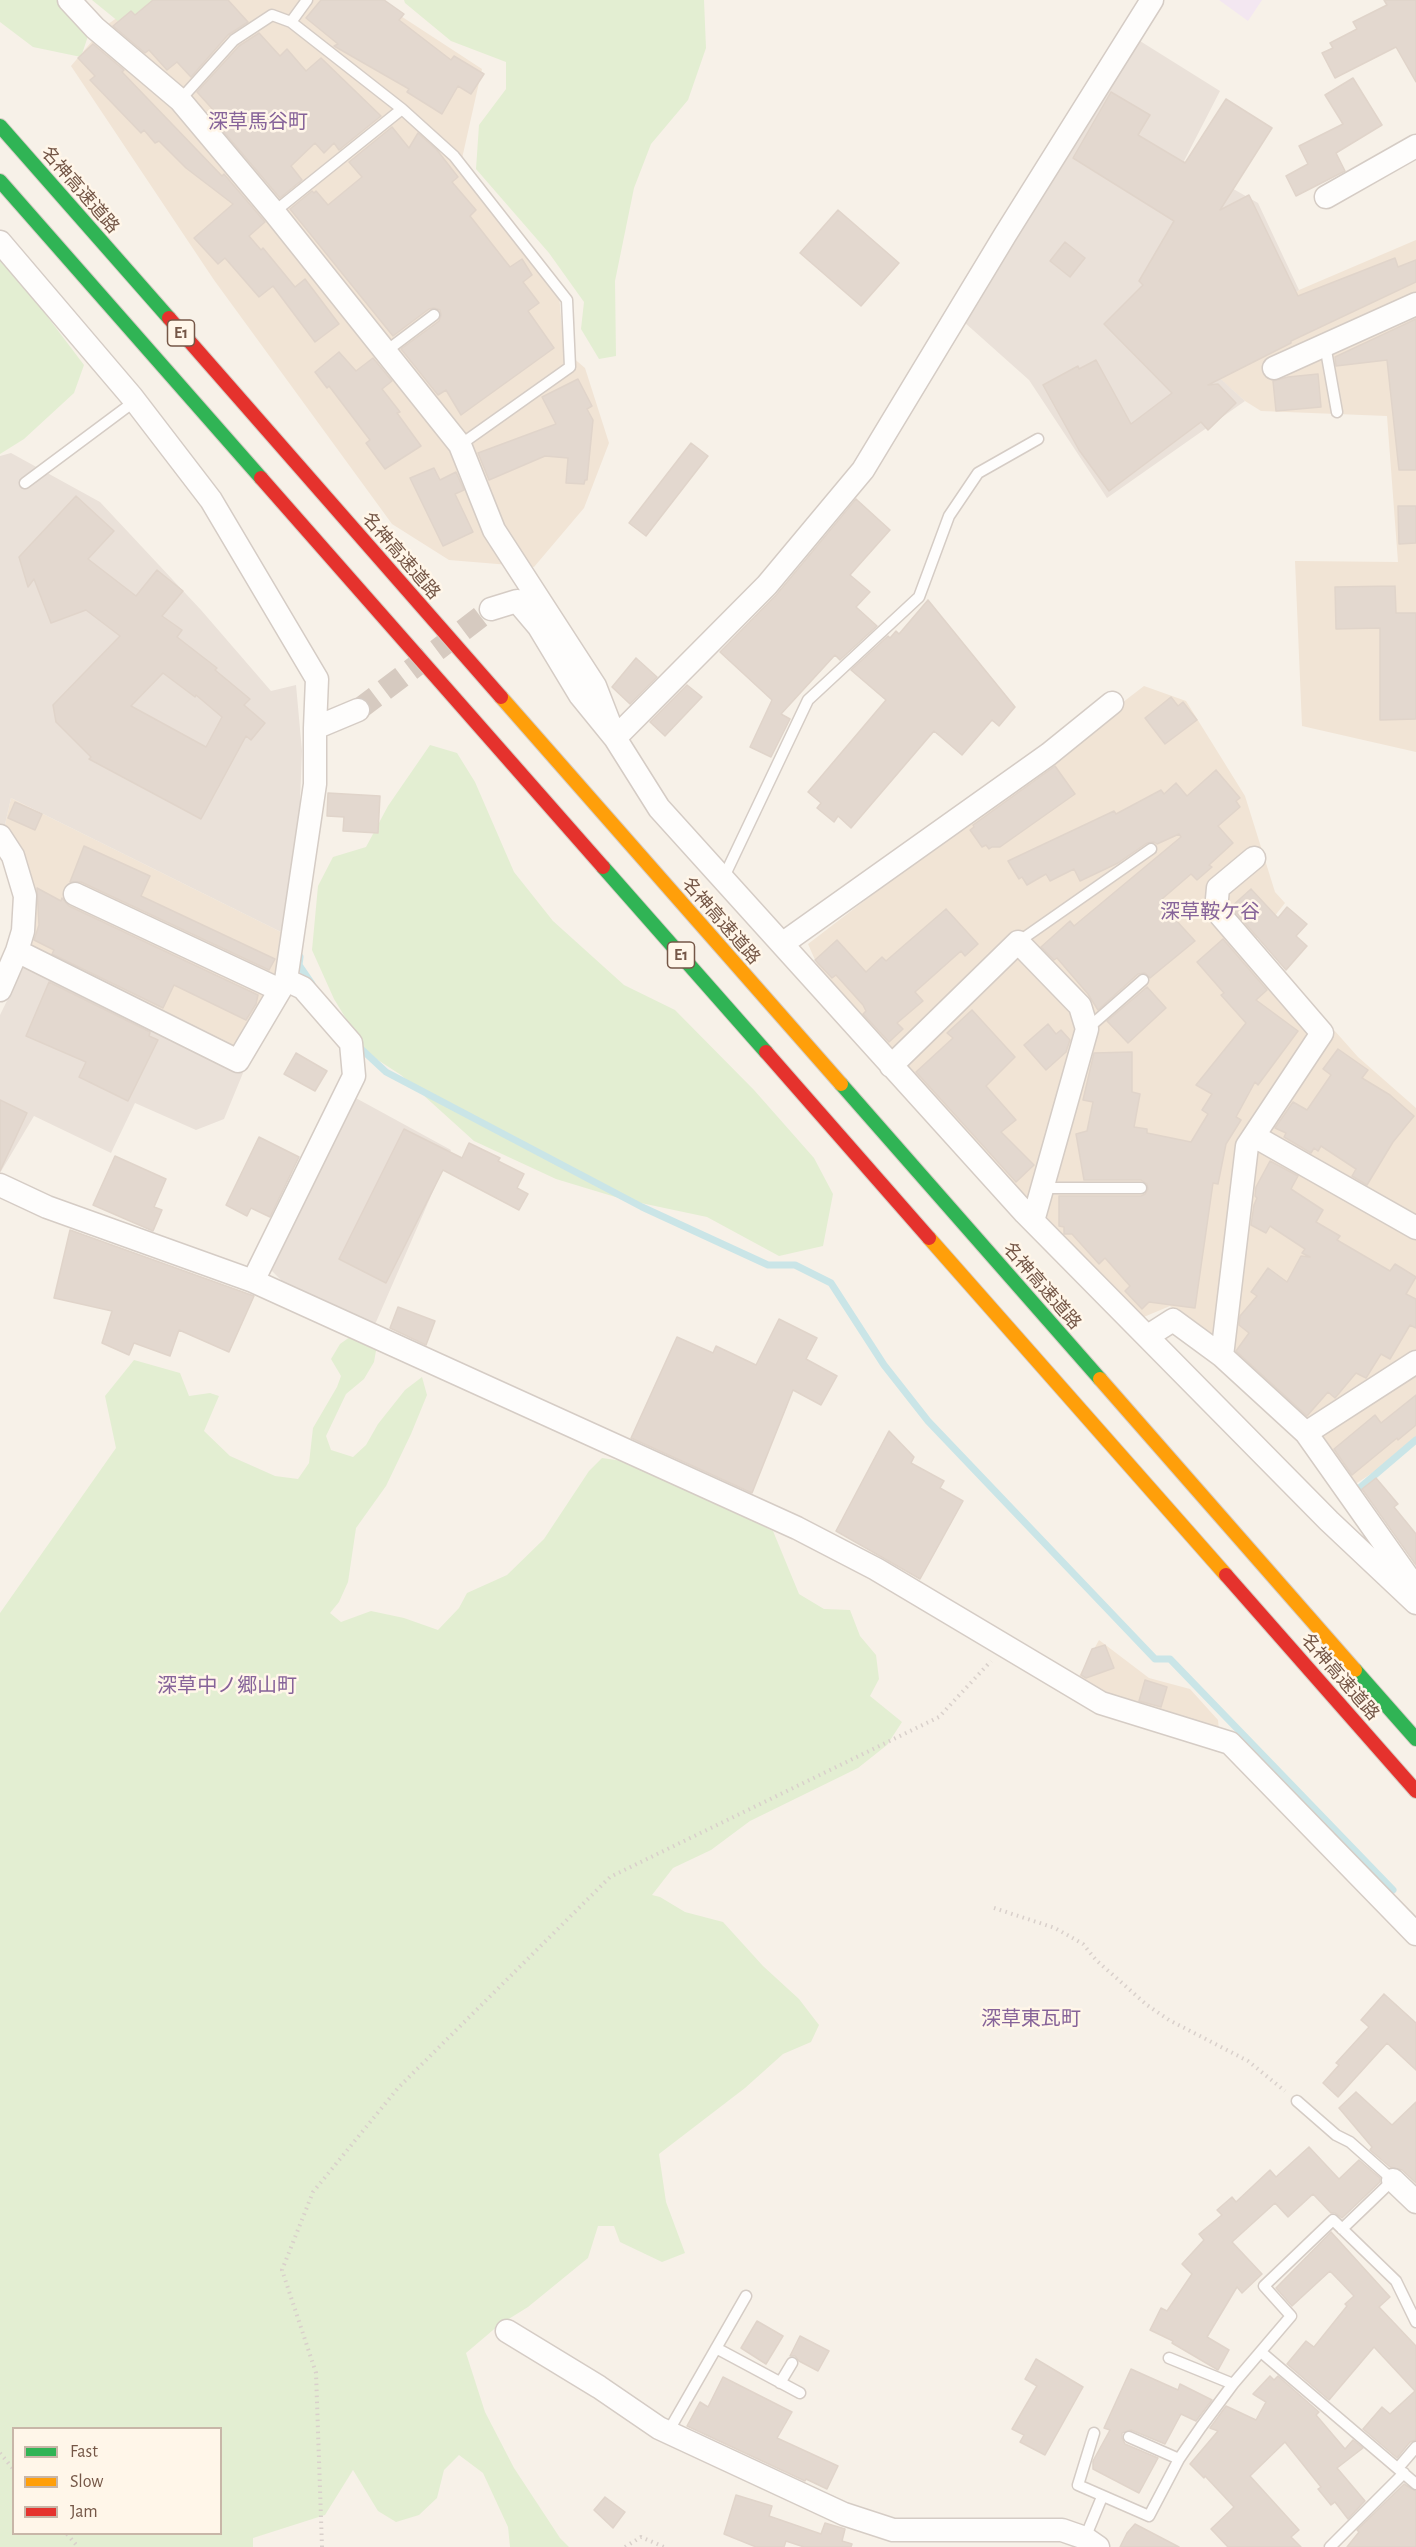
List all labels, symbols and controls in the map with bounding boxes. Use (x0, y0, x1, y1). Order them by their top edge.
district label: 深草馬谷町 (208, 110, 308, 134)
street label: 名神高速道路 (36, 142, 124, 238)
road number: E1 (168, 320, 195, 346)
street label: 名神高速道路 (357, 508, 445, 604)
street label: 名神高速道路 (677, 873, 765, 969)
district label: 深草鞍ケ谷 (1160, 900, 1260, 924)
road number: E1 (668, 942, 694, 968)
street label: 名神高速道路 (998, 1238, 1086, 1334)
street label: 名神高速道路 (1296, 1629, 1384, 1725)
district label: 深草中ノ郷山町 (157, 1674, 297, 1698)
district label: 深草東瓦町 (981, 2007, 1081, 2031)
legend (12, 2427, 222, 2535)
text: Fast (70, 2443, 98, 2461)
text: Slow (70, 2473, 103, 2491)
text: Jam (70, 2503, 98, 2521)

